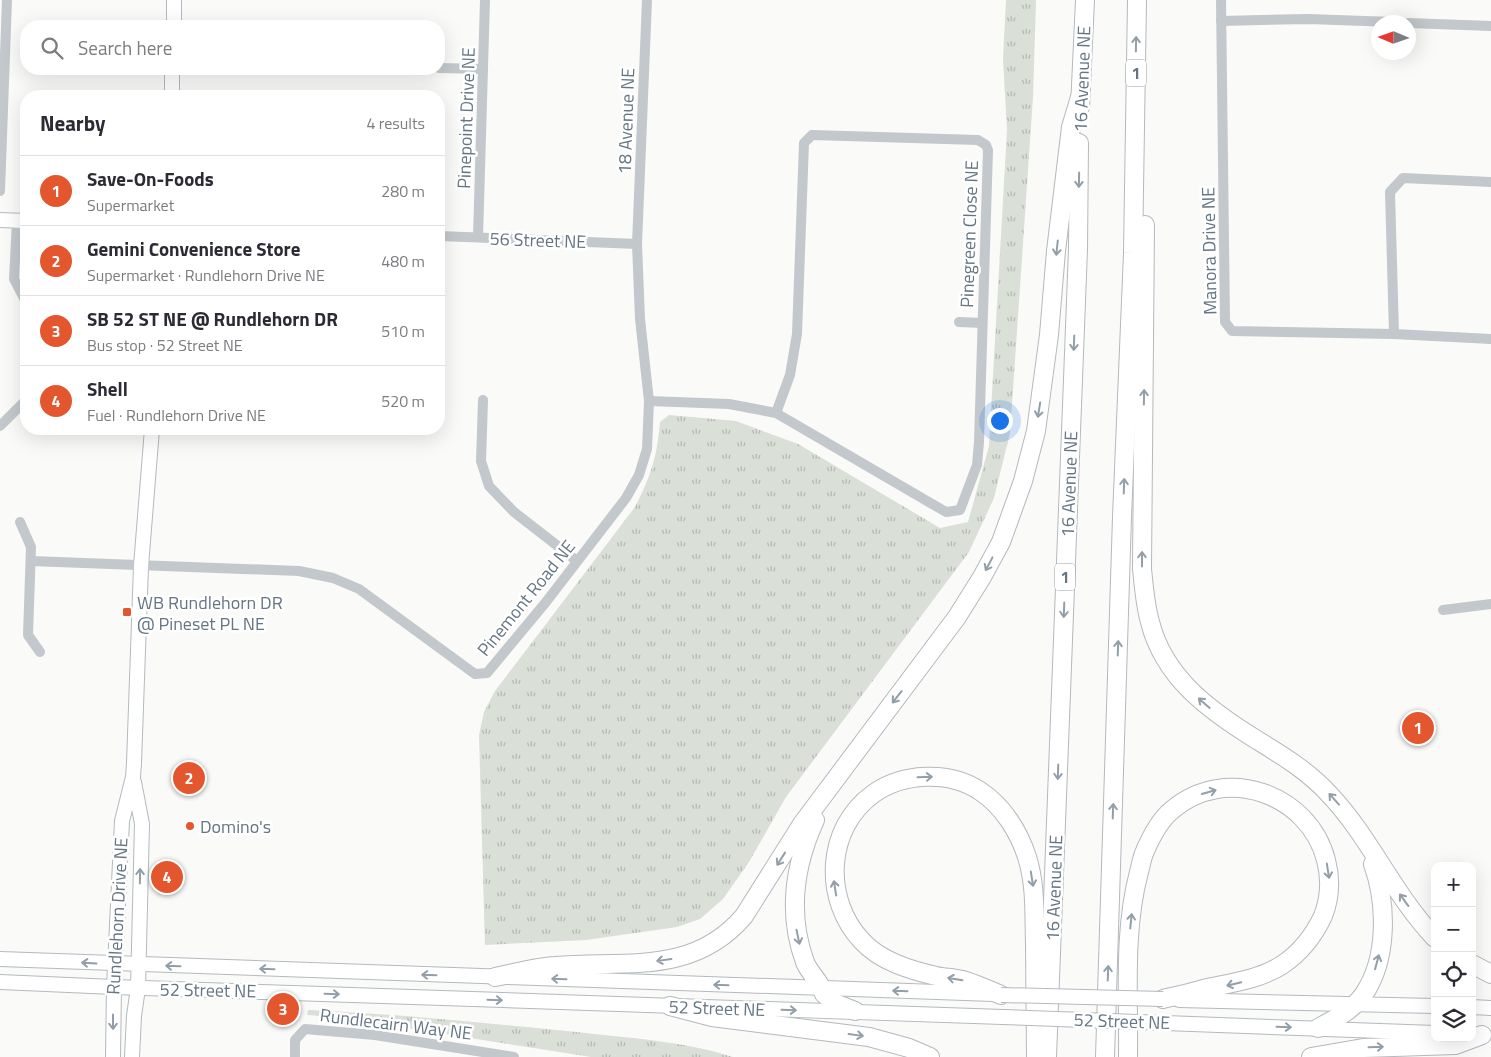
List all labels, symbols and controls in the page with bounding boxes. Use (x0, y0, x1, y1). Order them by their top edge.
north arrow (1371, 15, 1416, 60)
search box (20, 20, 445, 75)
street label: 16 Avenue NE (1067, 25, 1097, 133)
text: Search here (78, 33, 172, 62)
icon: search (38, 34, 66, 62)
one-way arrow (1131, 37, 1141, 53)
street label: Pinepoint Drive NE (450, 47, 482, 189)
road number: 1 (1126, 59, 1146, 86)
street label: 18 Avenue NE (611, 67, 641, 175)
text: Nearby (40, 107, 105, 139)
text: 4 results (366, 111, 425, 135)
street label: Pinegreen Close NE (953, 160, 985, 308)
text: Save-On-Foods (87, 164, 214, 193)
one-way arrow (1074, 172, 1084, 188)
text: 1 (52, 179, 60, 203)
text: 280 m (381, 179, 425, 203)
street label: Manora Drive NE (1194, 187, 1224, 315)
text: Supermarket (87, 193, 174, 217)
street label: 56 Street NE (489, 225, 587, 255)
text: Gemini Convenience Store (87, 234, 300, 263)
one-way arrow (1052, 240, 1062, 256)
text: 2 (52, 249, 60, 273)
text: 480 m (381, 249, 425, 273)
text: Supermarket · Rundlehorn Drive NE (87, 263, 325, 287)
text: SB 52 ST NE @ Rundlehorn DR (87, 304, 338, 333)
text: 3 (52, 319, 60, 343)
text: 510 m (381, 319, 425, 343)
text: Bus stop · 52 Street NE (87, 333, 243, 357)
one-way arrow (1070, 335, 1079, 351)
text: Shell (87, 374, 128, 403)
text: 4 (52, 389, 60, 413)
text: 520 m (381, 389, 425, 413)
one-way arrow (1139, 389, 1149, 405)
one-way arrow (1034, 402, 1044, 418)
text: Fuel · Rundlehorn Drive NE (87, 403, 266, 427)
your location (987, 408, 1013, 434)
street label: 16 Avenue NE (1054, 430, 1084, 538)
one-way arrow (1119, 478, 1128, 494)
street label: Pinemont Road NE (471, 534, 581, 662)
one-way arrow (1137, 551, 1147, 568)
one-way arrow (984, 556, 994, 570)
road number: 1 (1055, 564, 1075, 590)
place label: WB Rundlehorn DR @ Pineset PL NE (137, 589, 283, 637)
one-way arrow (1059, 602, 1068, 618)
marker: WB Rundlehorn DR @ Pineset PL NE (121, 606, 133, 618)
one-way arrow (1113, 641, 1123, 657)
one-way arrow (891, 690, 902, 703)
one-way arrow (1197, 698, 1210, 709)
pin: 1 (1402, 709, 1434, 747)
pin: 2 (173, 759, 205, 797)
one-way arrow (1053, 764, 1062, 780)
one-way arrow (917, 772, 933, 782)
one-way arrow (1201, 786, 1217, 796)
one-way arrow (1328, 793, 1340, 806)
one-way arrow (1108, 803, 1118, 820)
place label: Domino's (200, 813, 271, 840)
marker: Domino's (184, 820, 196, 832)
street label: 16 Avenue NE (1039, 834, 1069, 942)
street label: Rundlehorn Drive NE (99, 837, 135, 995)
one-way arrow (775, 851, 785, 865)
pin: 4 (151, 858, 183, 896)
one-way arrow (1323, 862, 1333, 878)
map controls (1431, 862, 1476, 1042)
button: + (1431, 862, 1476, 907)
one-way arrow (136, 868, 145, 884)
one-way arrow (1027, 871, 1037, 887)
one-way arrow (830, 881, 840, 897)
one-way arrow (1399, 893, 1409, 907)
button: − (1431, 907, 1476, 952)
one-way arrow (1126, 913, 1136, 929)
one-way arrow (794, 929, 803, 945)
button: locate (1431, 952, 1476, 997)
one-way arrow (1372, 955, 1382, 971)
one-way arrow (656, 956, 672, 966)
one-way arrow (81, 958, 97, 967)
one-way arrow (165, 961, 181, 970)
one-way arrow (259, 964, 275, 974)
one-way arrow (1103, 966, 1112, 982)
one-way arrow (421, 970, 437, 979)
one-way arrow (551, 974, 568, 984)
one-way arrow (947, 974, 963, 984)
street label: 52 Street NE (159, 976, 257, 1004)
one-way arrow (714, 980, 730, 990)
one-way arrow (1226, 980, 1242, 989)
one-way arrow (892, 986, 908, 996)
one-way arrow (324, 989, 340, 998)
pin: 3 (267, 990, 299, 1028)
street label: 52 Street NE (668, 993, 766, 1023)
one-way arrow (486, 995, 502, 1004)
button: layers (1431, 997, 1476, 1042)
street label: Rundlecairn Way NE (318, 1001, 474, 1047)
one-way arrow (780, 1005, 796, 1014)
street label: 52 Street NE (1073, 1006, 1171, 1036)
one-way arrow (108, 1014, 118, 1030)
one-way arrow (1275, 1022, 1291, 1031)
one-way arrow (848, 1030, 864, 1040)
one-way arrow (1368, 1043, 1384, 1052)

